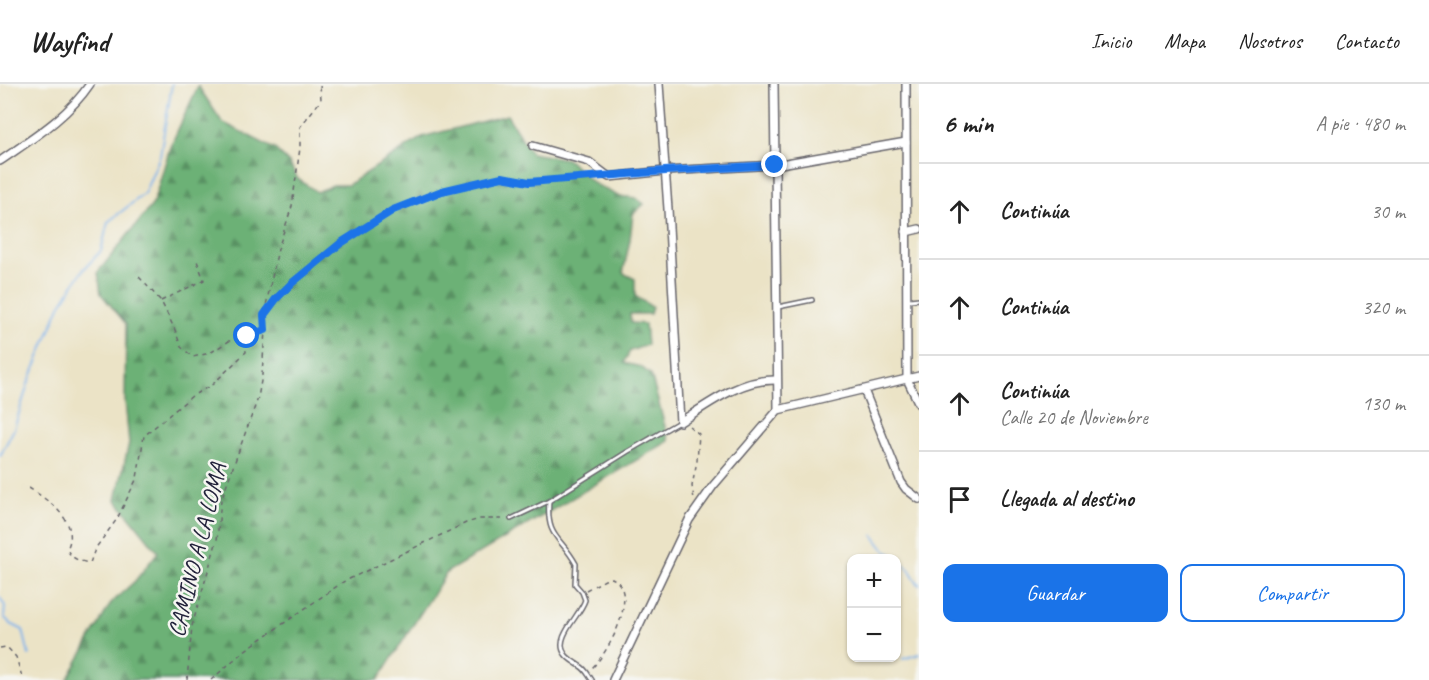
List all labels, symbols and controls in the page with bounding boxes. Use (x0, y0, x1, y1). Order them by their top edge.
text: Wayfind (30, 24, 109, 59)
text: Inicio (1091, 28, 1131, 54)
text: Mapa (1164, 28, 1205, 54)
text: Nosotros (1238, 28, 1302, 54)
text: Contacto (1335, 28, 1399, 54)
text: 6 min (943, 107, 993, 140)
text: A pie · 480 m (1316, 111, 1405, 136)
route end (761, 151, 787, 177)
icon: ahead (943, 195, 976, 228)
text: Continúa (1000, 197, 1068, 225)
text: 30 m (1371, 199, 1405, 224)
icon: ahead (943, 291, 976, 324)
text: Continúa (1000, 293, 1068, 321)
text: 320 m (1362, 295, 1405, 320)
route start (233, 322, 259, 348)
text: Continúa (1000, 377, 1068, 405)
icon: ahead (943, 387, 976, 420)
text: 130 m (1362, 391, 1405, 416)
text: Calle 20 de Noviembre (1000, 405, 1148, 430)
street label: CAMINO A LA LOMA (161, 459, 233, 640)
icon: arrive (943, 483, 976, 516)
text: Llegada al destino (1000, 485, 1134, 513)
map controls (847, 554, 901, 662)
button: + (847, 554, 901, 608)
button: Guardar (943, 564, 1168, 622)
button: Compartir (1180, 564, 1405, 622)
button: − (847, 608, 901, 662)

